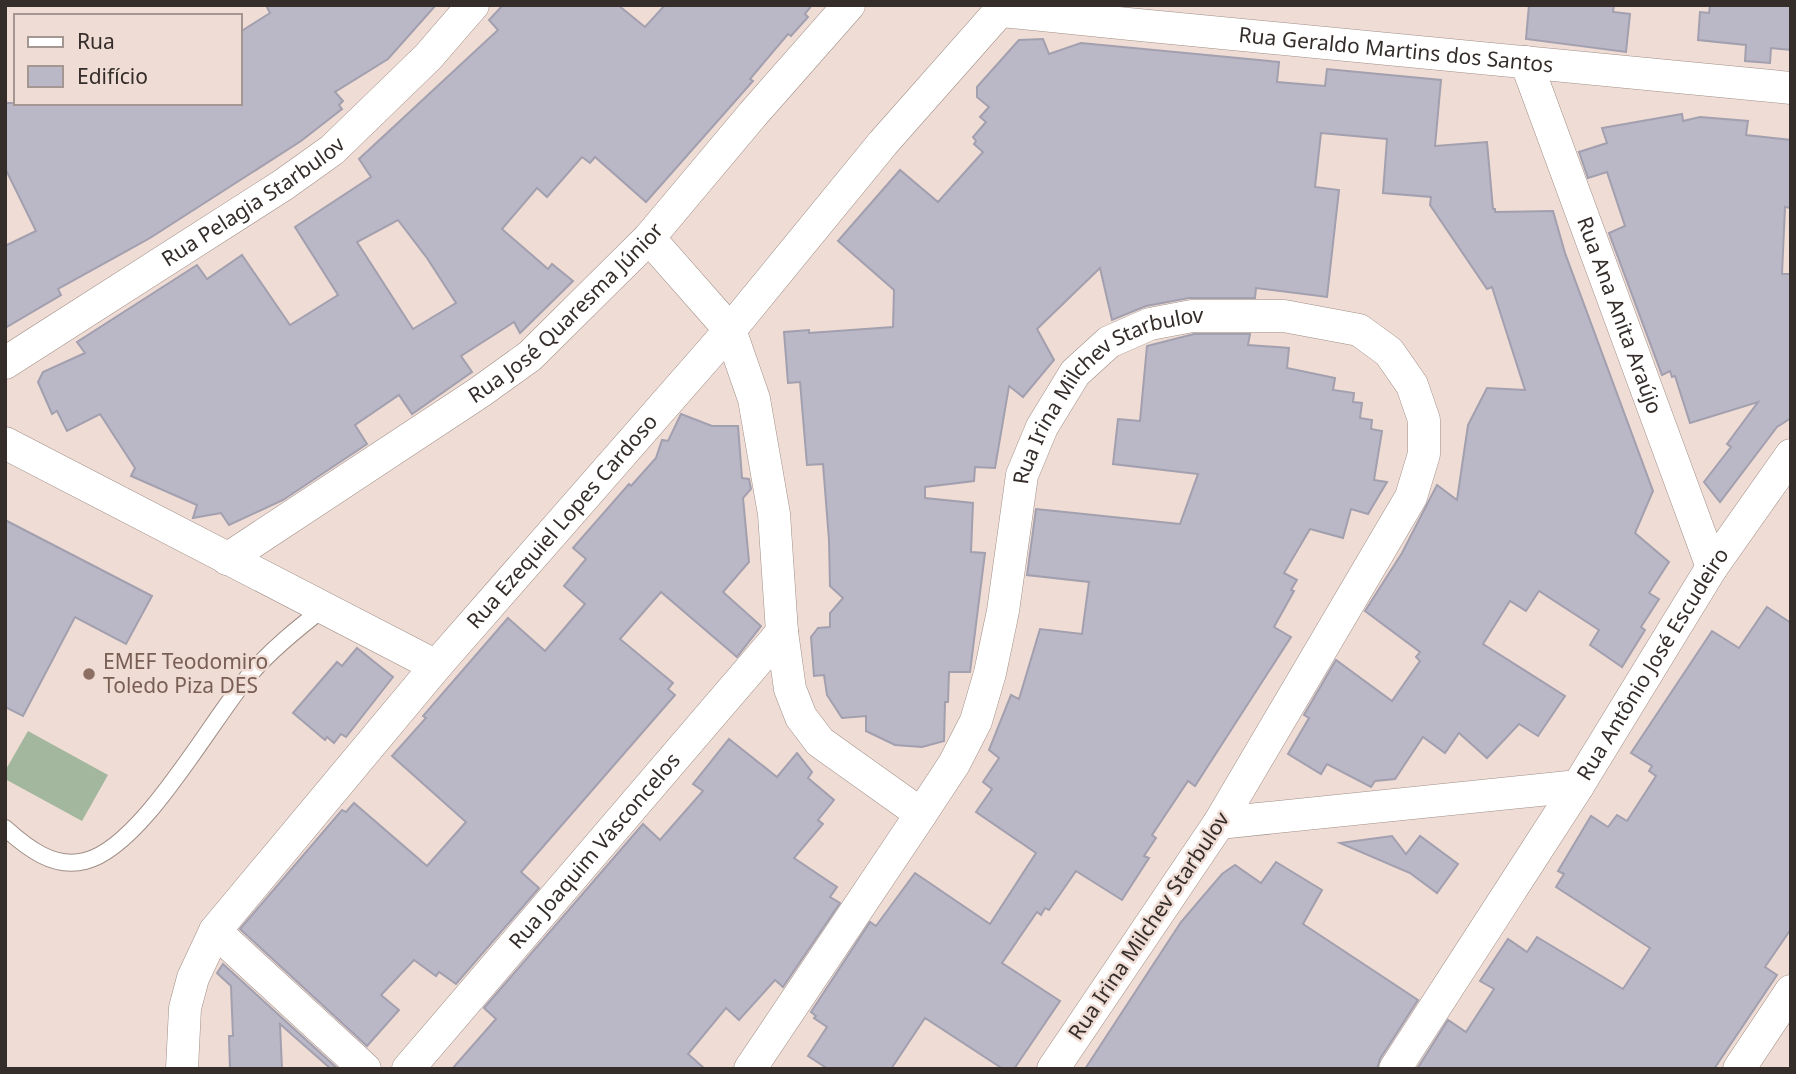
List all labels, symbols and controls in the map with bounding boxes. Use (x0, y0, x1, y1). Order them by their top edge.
legend (14, 14, 242, 105)
street label: Rua Geraldo Martins dos Santos (1238, 20, 1555, 78)
text: Rua (77, 27, 115, 55)
text: Edifício (77, 62, 148, 90)
street label: Rua Pelagia Starbulov (156, 130, 351, 272)
street label: Rua Ana Anita Araújo (1571, 212, 1669, 418)
street label: Rua José Quaresma Júnior (462, 216, 669, 409)
street label: Rua Irina Milchev Starbulov (1006, 301, 1204, 486)
street label: Rua Ezequiel Lopes Cardoso (460, 408, 663, 634)
street label: Rua Antônio José Escudeiro (1570, 542, 1734, 785)
place label: EMEF Teodomiro Toledo Piza DES (103, 647, 268, 699)
marker: EMEF Teodomiro Toledo Piza DES (81, 666, 97, 682)
street label: Rua Joaquim Vasconcelos (502, 746, 686, 954)
street label: Rua Irina Milchev Starbulov (1061, 806, 1235, 1045)

